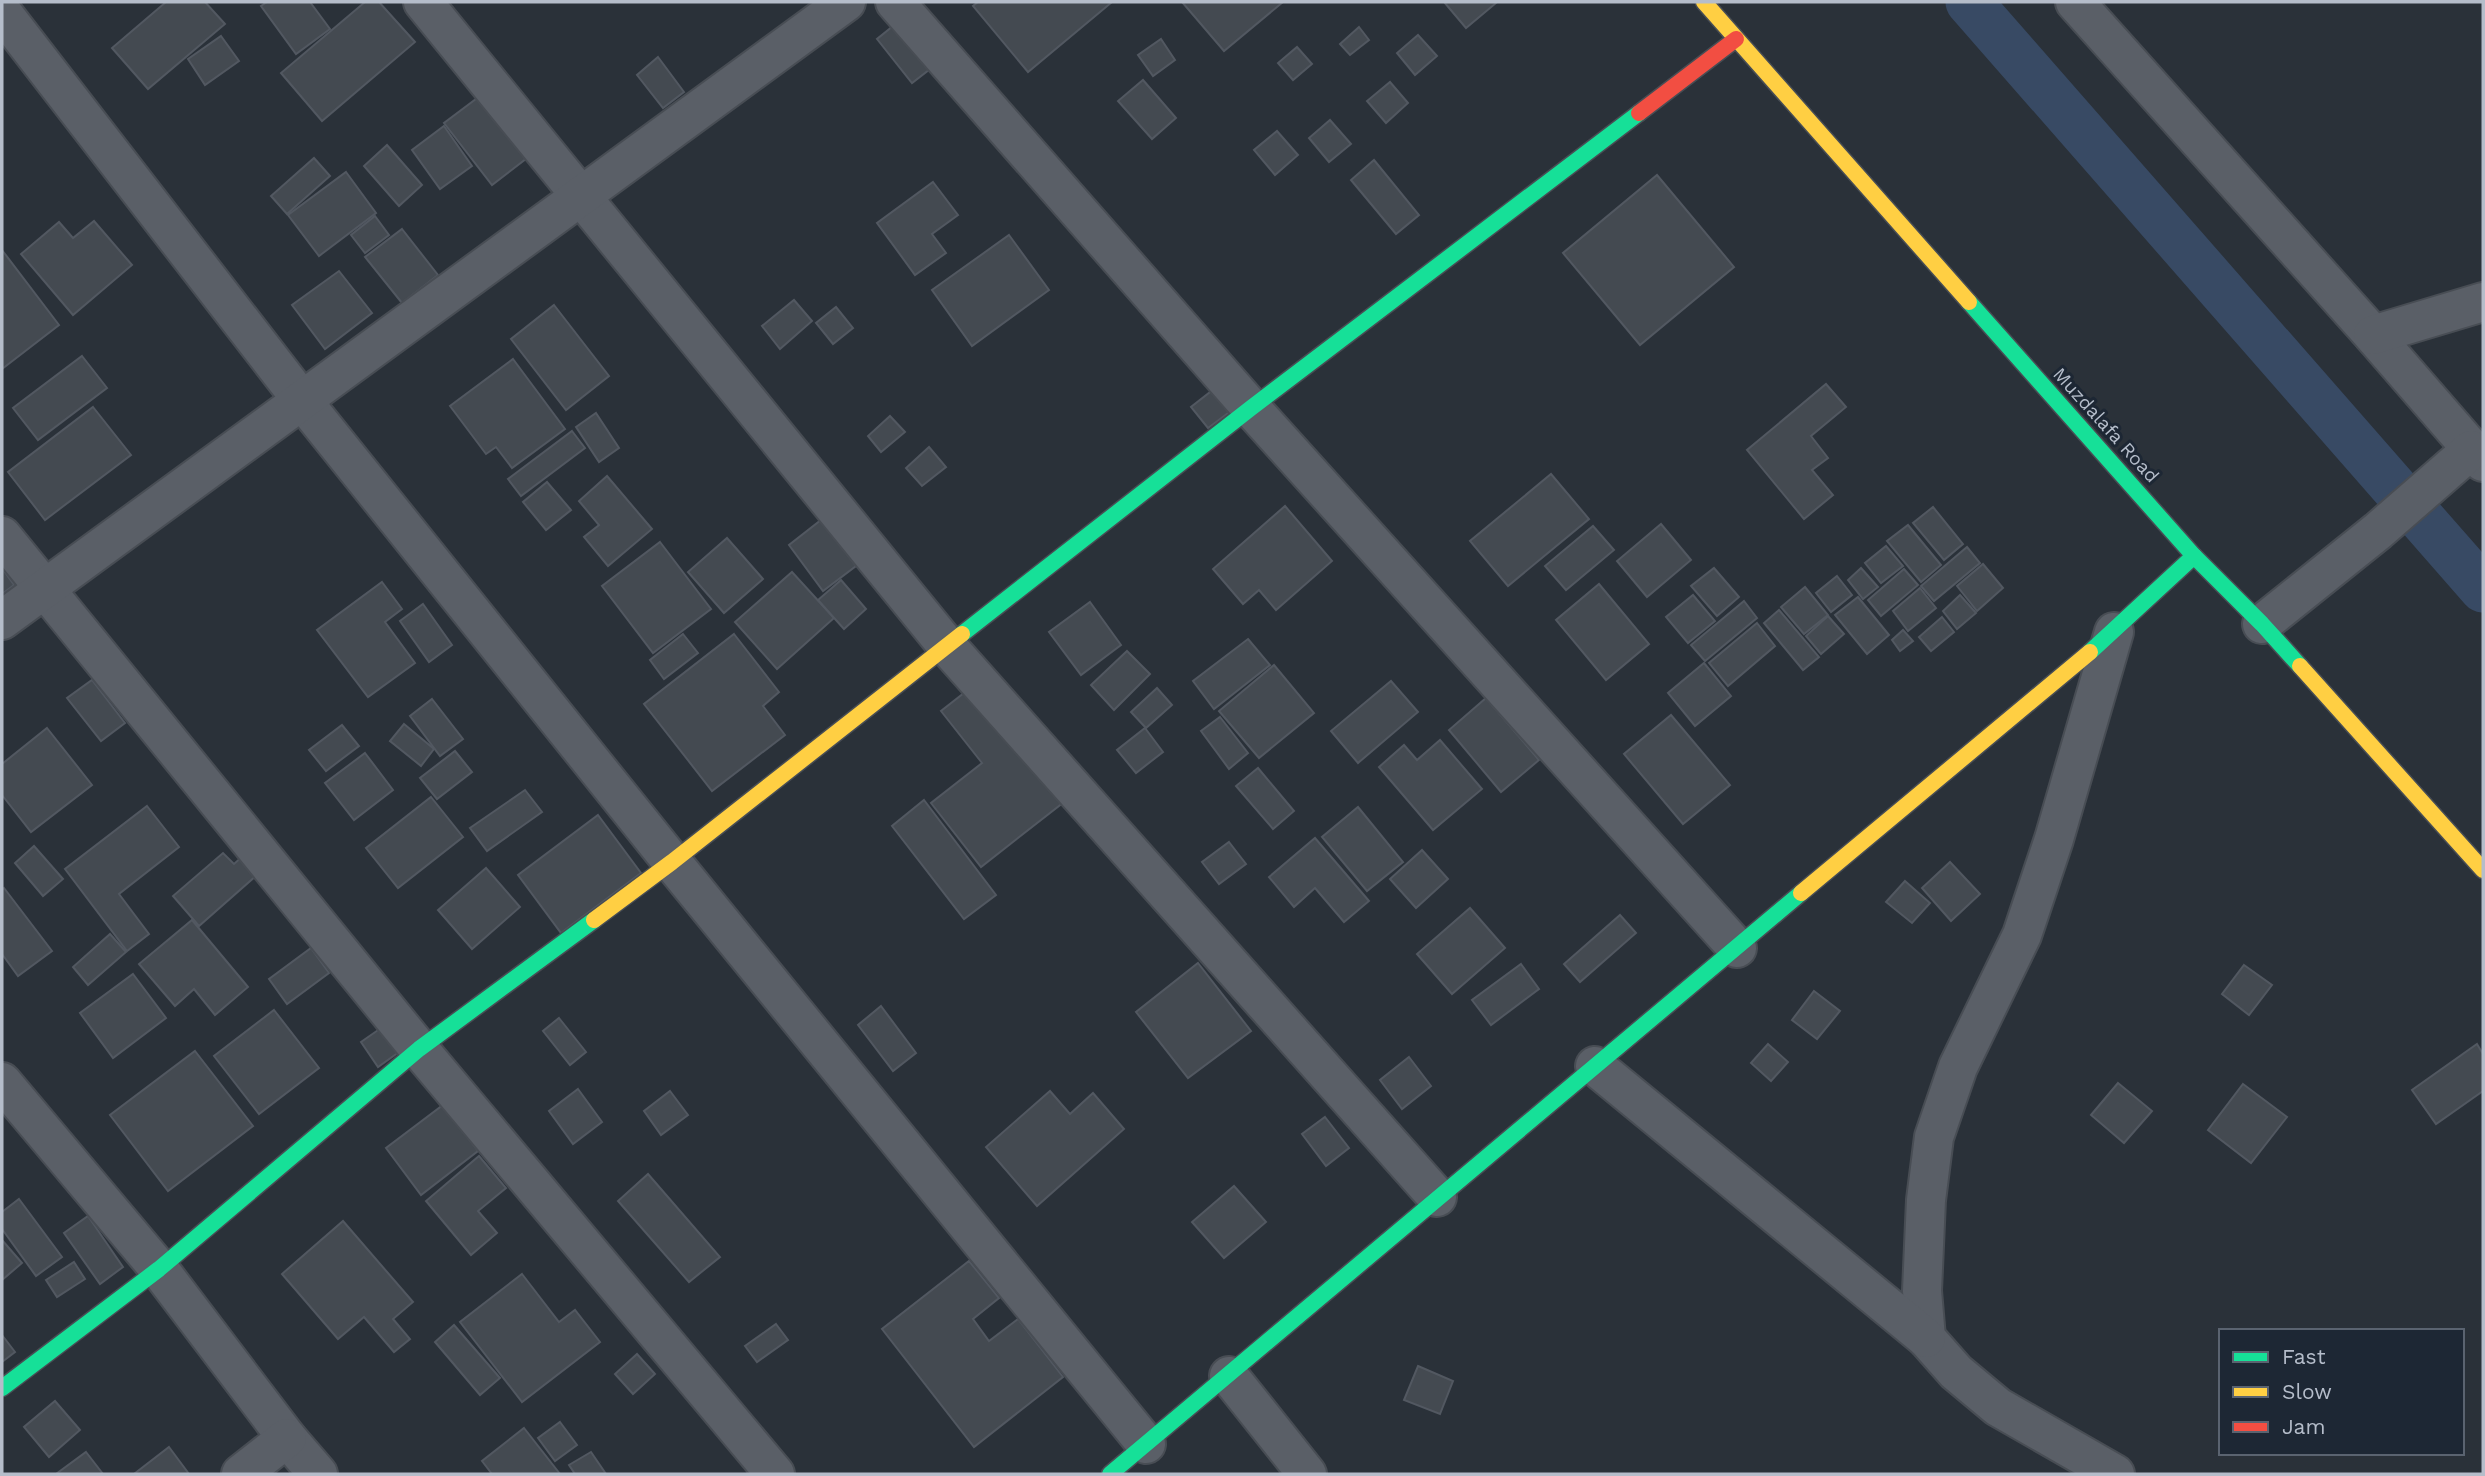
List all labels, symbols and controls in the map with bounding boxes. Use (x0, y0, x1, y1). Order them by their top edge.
street label: Muzdalafa Road (2048, 363, 2164, 487)
legend (2219, 1329, 2464, 1455)
text: Fast (2282, 1344, 2326, 1369)
text: Slow (2282, 1379, 2332, 1404)
text: Jam (2282, 1414, 2325, 1439)

